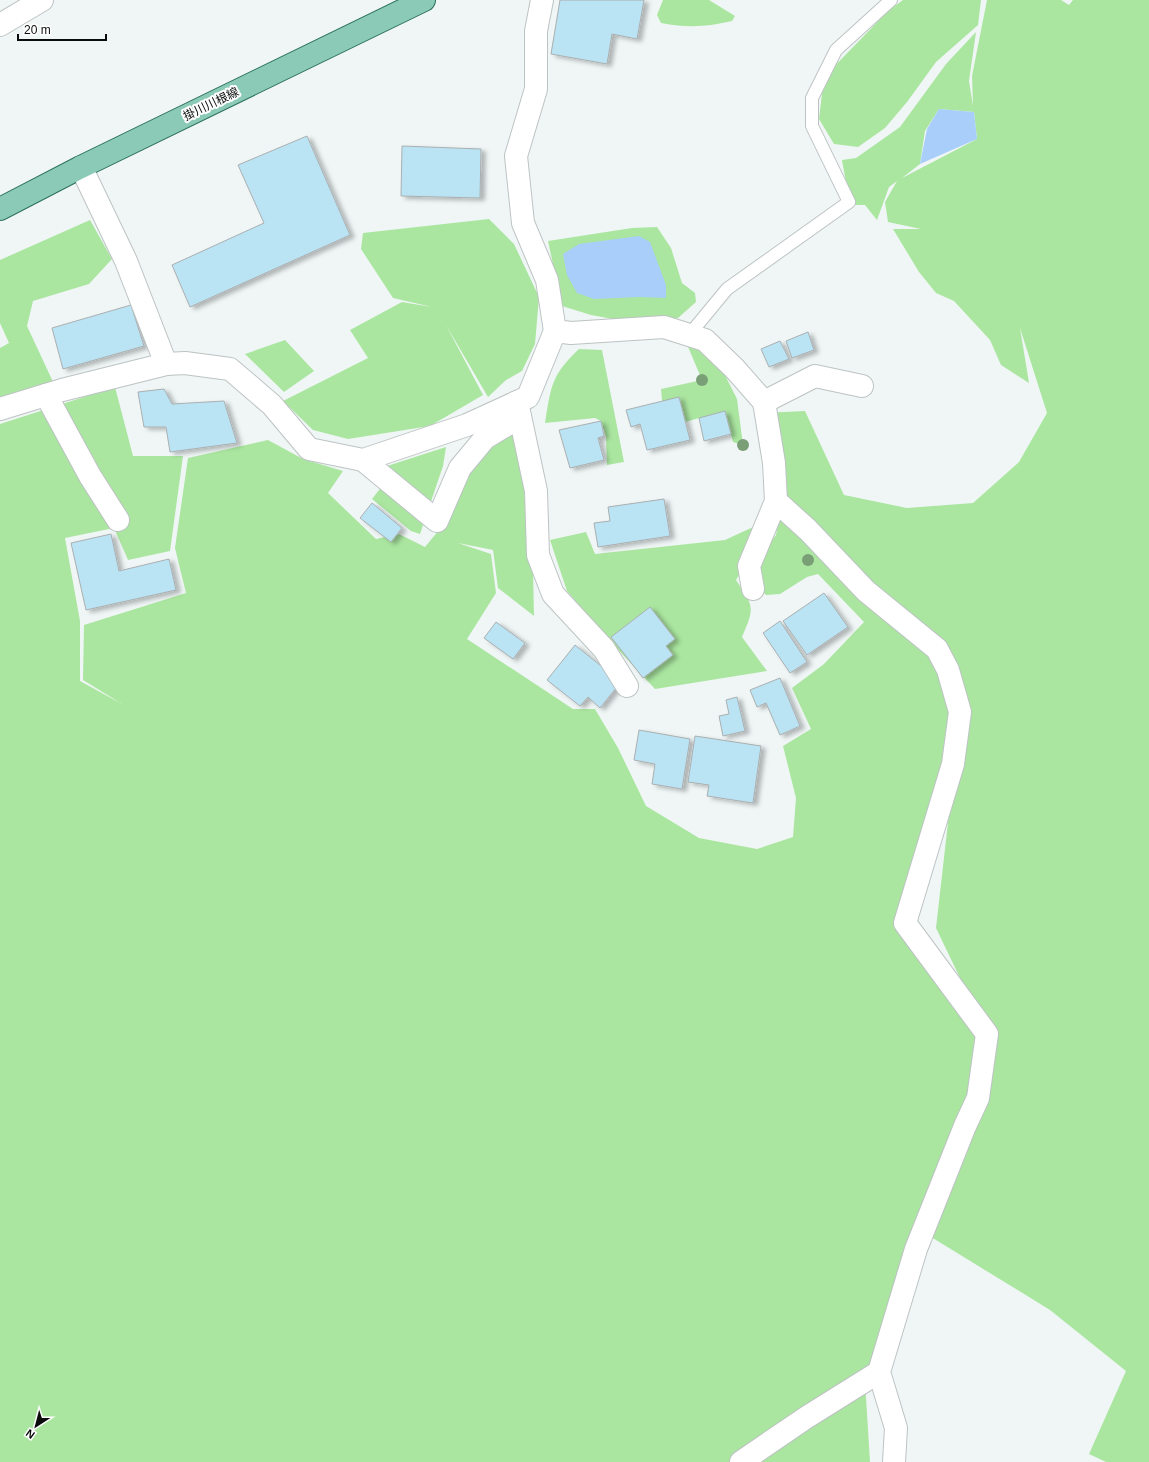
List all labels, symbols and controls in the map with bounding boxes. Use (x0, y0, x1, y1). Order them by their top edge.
scale bar (18, 16, 106, 42)
text: 20 m (24, 23, 51, 37)
street label: 掛川川根線 (181, 85, 241, 123)
north arrow (16, 1406, 56, 1446)
text: N (23, 1427, 37, 1441)

